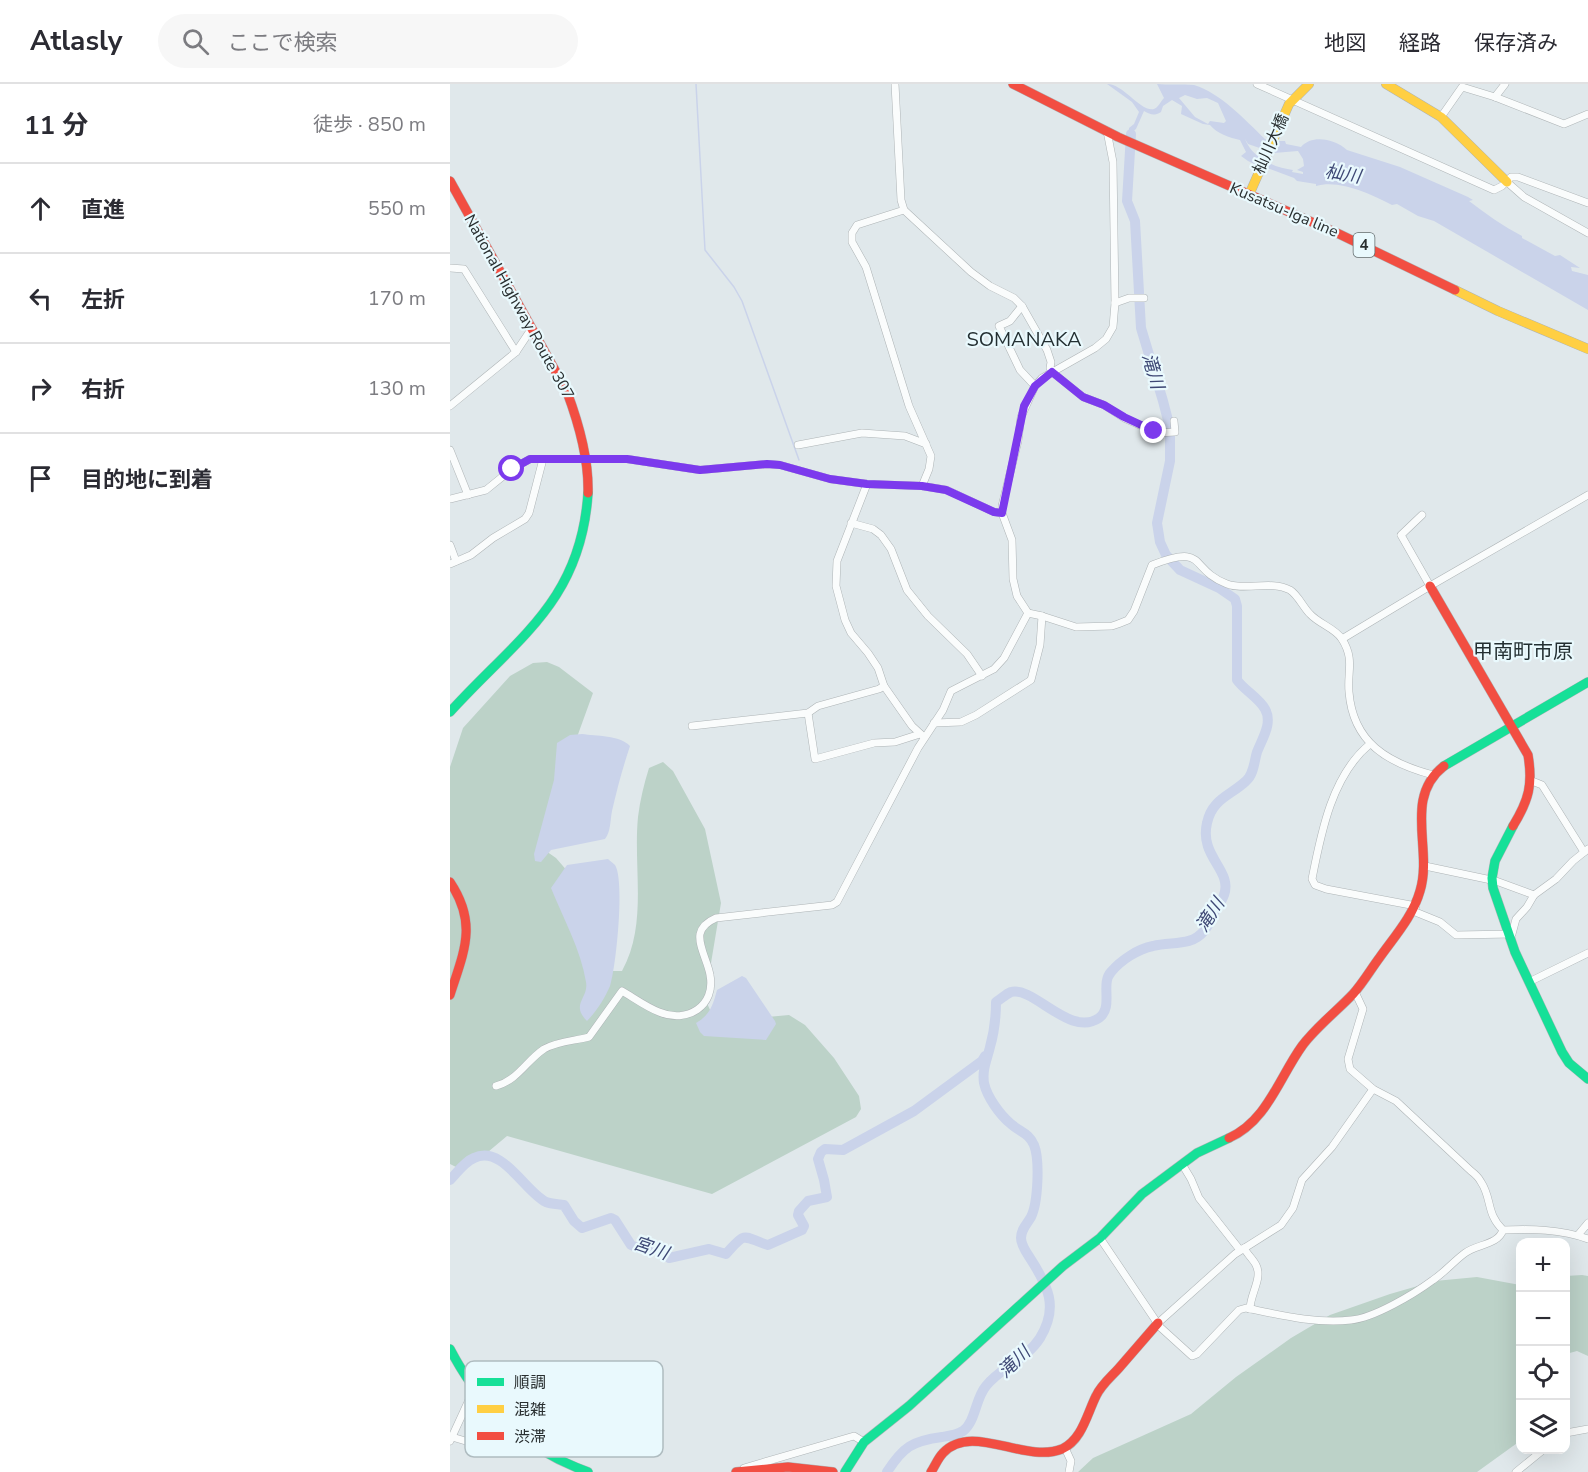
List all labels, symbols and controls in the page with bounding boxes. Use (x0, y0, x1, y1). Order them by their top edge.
search box (158, 14, 578, 68)
text: Atlasly (30, 22, 122, 60)
icon: search (179, 25, 212, 58)
text: ここで検索 (227, 28, 337, 58)
text: 地図 (1324, 29, 1366, 57)
text: 経路 (1399, 29, 1441, 57)
text: 保存済み (1474, 29, 1558, 57)
text: 11 分 (24, 108, 88, 143)
street label: 杣川大橋 (1248, 110, 1294, 178)
text: 徒歩 · 850 m (313, 111, 426, 138)
water label: 杣川 (1323, 159, 1365, 189)
street label: Kusatsu-Iga line (1226, 177, 1342, 243)
icon: ahead (24, 192, 57, 225)
text: 直進 (81, 195, 125, 225)
text: 550 m (368, 195, 426, 222)
street label: National Highway Route 307 (459, 210, 579, 404)
road number: 4 (1354, 233, 1374, 257)
icon: left (24, 282, 57, 315)
text: 左折 (81, 285, 125, 315)
text: 170 m (368, 285, 426, 312)
district label: SOMANAKA (966, 326, 1082, 353)
water label: 滝川 (1137, 350, 1170, 394)
icon: right (24, 372, 57, 405)
text: 右折 (81, 375, 125, 405)
text: 130 m (368, 375, 426, 402)
route end (1140, 417, 1166, 443)
route start (498, 455, 524, 481)
icon: arrive (24, 462, 57, 495)
text: 目的地に到着 (81, 465, 213, 495)
district label: 甲南町市原 (1473, 638, 1573, 665)
water label: 滝川 (1190, 892, 1231, 937)
water label: 宮川 (630, 1231, 674, 1266)
map controls (1516, 1238, 1570, 1454)
button: + (1516, 1238, 1570, 1292)
button: − (1516, 1292, 1570, 1346)
water label: 滝川 (993, 1339, 1037, 1383)
button: locate (1516, 1346, 1570, 1400)
legend (465, 1361, 663, 1457)
text: 順調 (514, 1372, 546, 1394)
text: 混雑 (514, 1399, 546, 1421)
button: layers (1516, 1400, 1570, 1454)
text: 渋滞 (514, 1426, 546, 1448)

